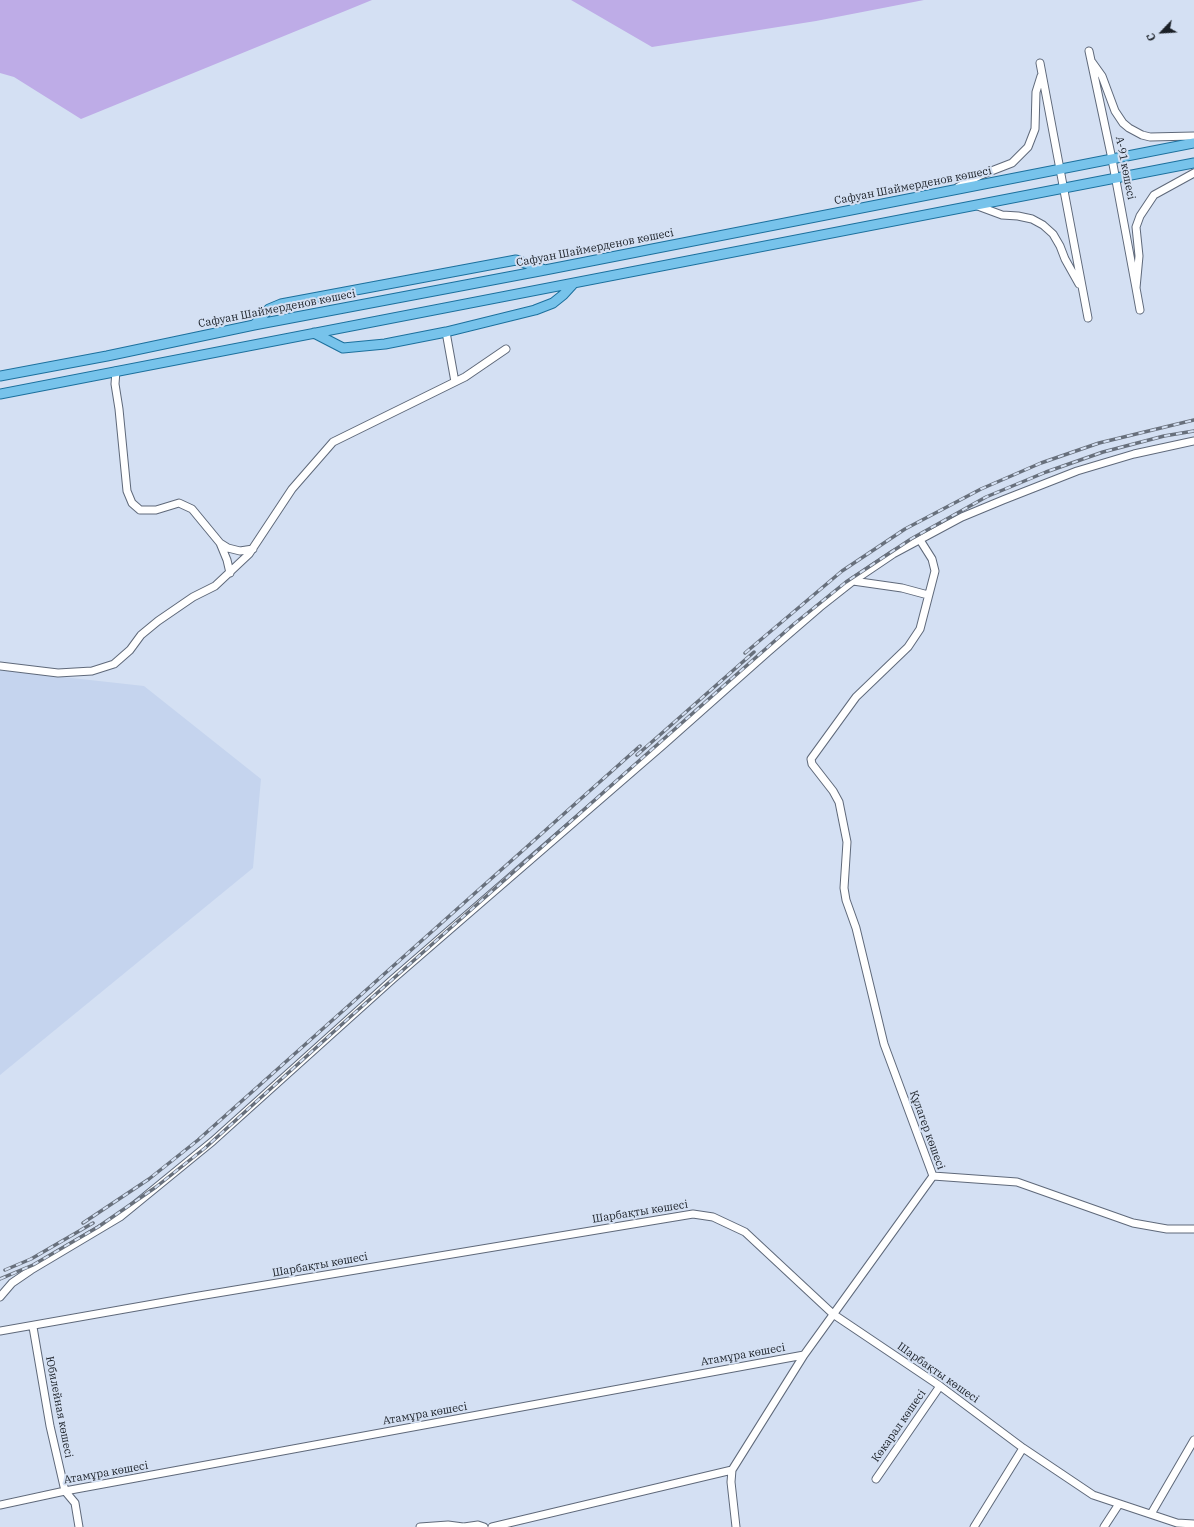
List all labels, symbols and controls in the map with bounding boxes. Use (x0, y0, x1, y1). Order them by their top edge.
north arrow (1142, 12, 1182, 52)
text: С (1143, 31, 1159, 43)
street label: А-91 көшесі (1112, 135, 1138, 201)
street label: Сафуан Шаймерденов көшесі (833, 164, 993, 208)
street label: Сафуан Шаймерденов көшесі (515, 226, 675, 270)
street label: Сафуан Шаймерденов көшесі (197, 287, 357, 331)
street label: Құлагер көшесі (907, 1089, 947, 1171)
street label: Шарбақты көшесі (591, 1198, 689, 1226)
street label: Шарбақты көшесі (271, 1250, 369, 1280)
street label: Шарбақты көшесі (895, 1340, 981, 1406)
street label: Атамұра көшесі (700, 1341, 786, 1369)
street label: Юбилейная көшесі (43, 1355, 75, 1459)
street label: Көкарал көшесі (869, 1387, 929, 1465)
street label: Атамұра көшесі (382, 1400, 468, 1428)
street label: Атамұра көшесі (63, 1459, 149, 1487)

